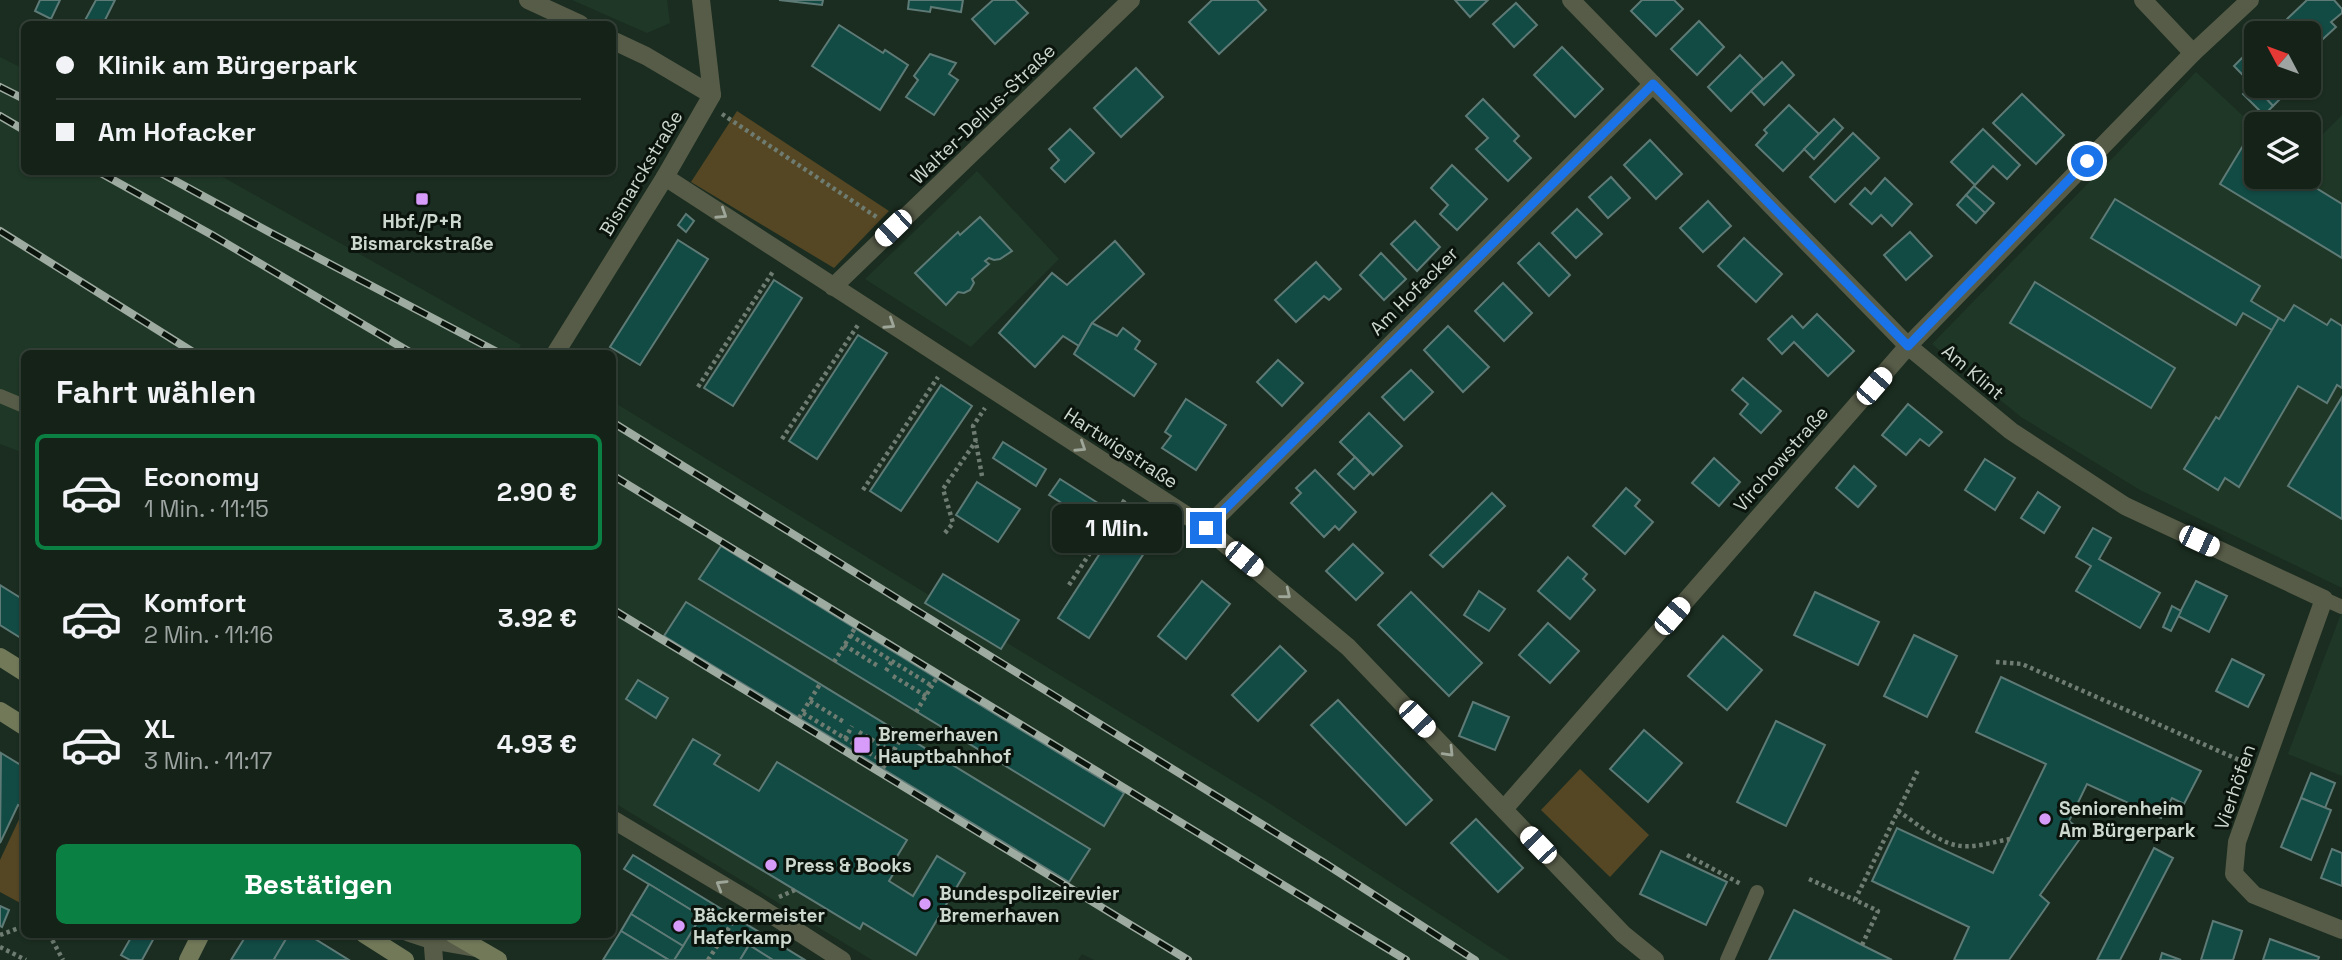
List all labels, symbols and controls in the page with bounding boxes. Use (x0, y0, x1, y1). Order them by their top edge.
north arrow (2244, 21, 2320, 98)
map controls (2244, 21, 2321, 189)
street label: Walter-Delius-Straße (905, 38, 1061, 190)
text: Klinik am Bürgerpark (98, 48, 358, 82)
street label: Bismarckstraße (594, 106, 688, 240)
button: layers (2244, 112, 2321, 189)
text: Am Hofacker (98, 115, 256, 149)
route start (2071, 145, 2103, 177)
marker: Hbf./P+R Bismarckstraße (414, 191, 430, 207)
one-way arrow (715, 206, 728, 219)
car (871, 206, 916, 250)
place label: Hbf./P+R Bismarckstraße (350, 209, 494, 256)
street label: Am Hofacker (1364, 241, 1464, 341)
one-way arrow (883, 316, 896, 329)
street label: Am Klint (1937, 339, 2009, 405)
car (1853, 363, 1896, 409)
text: Fahrt wählen (56, 372, 256, 412)
street label: Virchowstraße (1728, 401, 1834, 517)
street label: Hartwigstraße (1059, 402, 1183, 494)
one-way arrow (1074, 439, 1087, 452)
text: Economy (144, 460, 260, 494)
icon: car (60, 461, 123, 524)
text: 2.90 € (497, 475, 577, 509)
text: 1 Min. · 11:15 (144, 494, 269, 524)
callout: 1 Min. (1052, 504, 1182, 552)
route end (1190, 512, 1222, 544)
text: 1 Min. (1085, 513, 1149, 543)
car (2176, 523, 2223, 559)
car (1222, 538, 1267, 580)
one-way arrow (1279, 585, 1291, 598)
text: Komfort (144, 586, 247, 620)
icon: car (60, 587, 123, 650)
car (1651, 593, 1694, 639)
text: 3.92 € (498, 601, 577, 635)
text: 2 Min. · 11:16 (144, 620, 273, 650)
car (1395, 697, 1440, 741)
text: XL (144, 712, 175, 746)
icon: car (60, 713, 123, 776)
place label: Bremerhaven Hauptbahnhof (878, 722, 1011, 769)
text: 4.93 € (497, 727, 577, 761)
marker: Bremerhaven Hauptbahnhof (852, 735, 872, 755)
street label: Vierhöfen (2209, 741, 2261, 833)
one-way arrow (1441, 744, 1454, 757)
text: 3 Min. · 11:17 (144, 746, 272, 776)
place label: Seniorenheim Am Bürgerpark (2059, 796, 2196, 843)
marker: Seniorenheim Am Bürgerpark (2037, 811, 2053, 827)
car (1516, 823, 1561, 867)
button: Bestätigen (56, 844, 581, 924)
place label: Press & Books (785, 853, 912, 878)
marker: Press & Books (763, 857, 779, 873)
one-way arrow (716, 880, 729, 893)
place label: Bundespolizeirevier Bremerhaven (939, 881, 1119, 928)
marker: Bundespolizeirevier Bremerhaven (917, 896, 933, 912)
place label: Bäckermeister Haferkamp (693, 903, 825, 950)
marker: Bäckermeister Haferkamp (671, 918, 687, 934)

